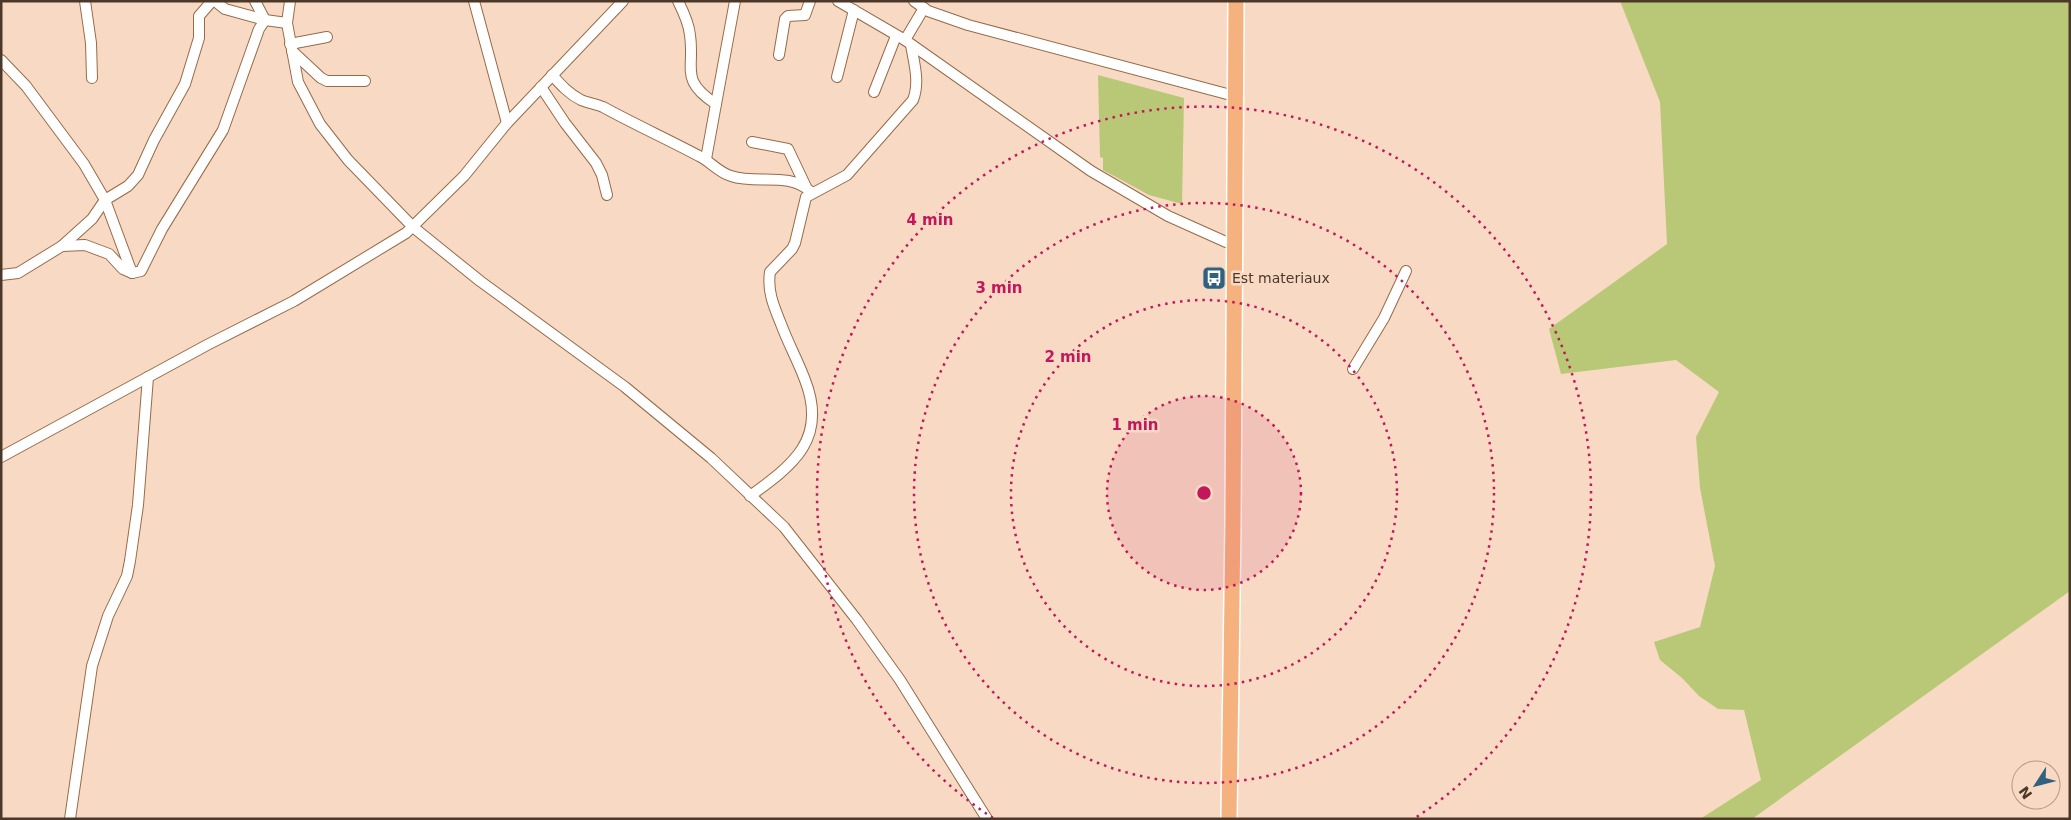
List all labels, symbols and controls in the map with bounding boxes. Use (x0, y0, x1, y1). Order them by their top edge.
text: 4 min (906, 211, 954, 229)
bus stop icon: Est materiaux (1201, 265, 1227, 291)
place label: Est materiaux (1232, 270, 1330, 286)
text: 3 min (975, 279, 1023, 297)
text: 2 min (1044, 348, 1092, 366)
text: 1 min (1111, 416, 1159, 434)
centre of rings (1195, 484, 1213, 502)
north arrow (2011, 760, 2061, 810)
text: N (2016, 783, 2035, 802)

